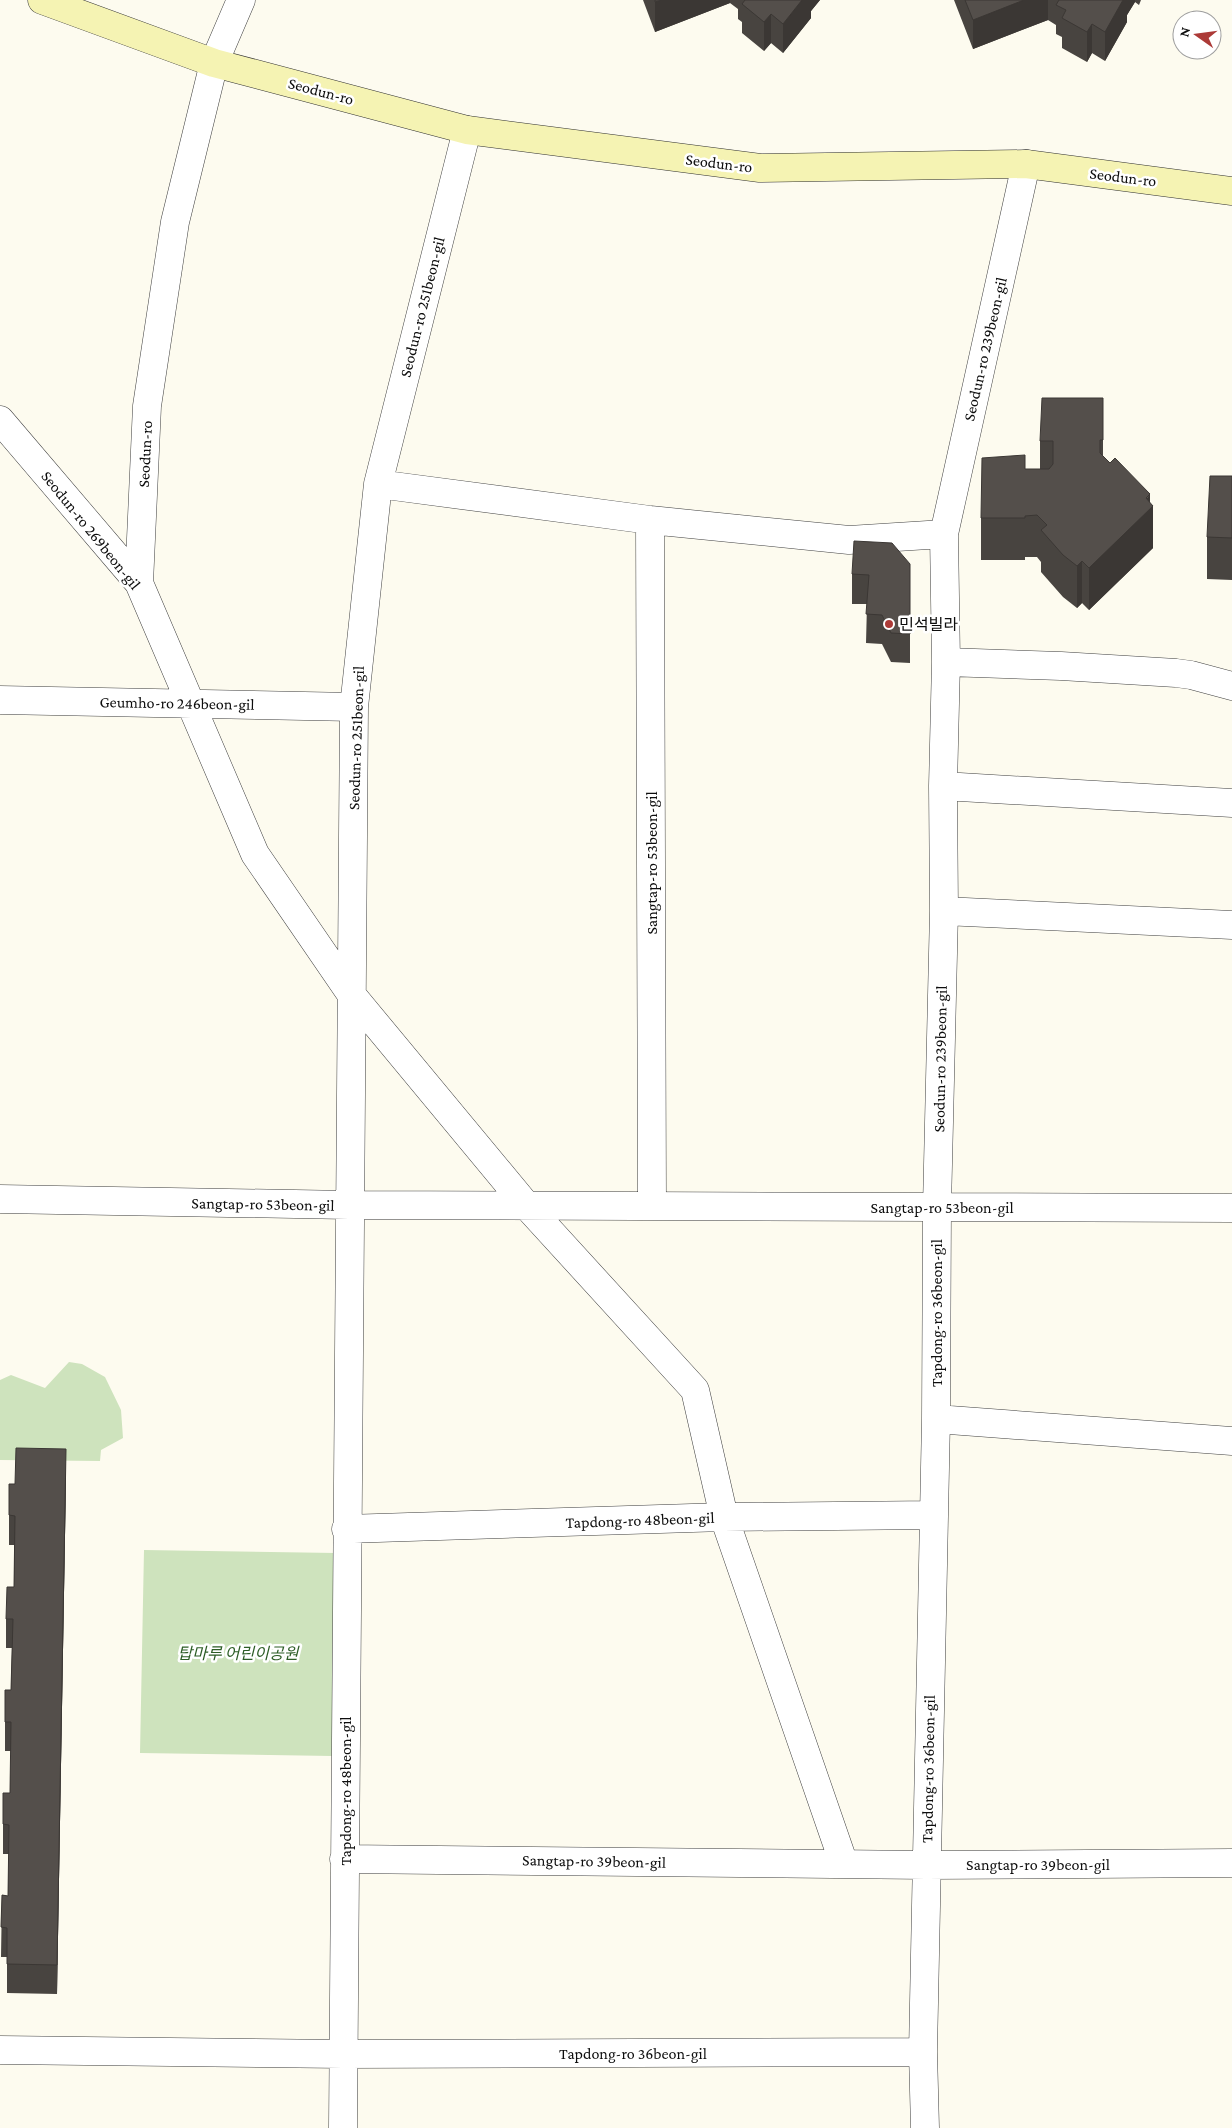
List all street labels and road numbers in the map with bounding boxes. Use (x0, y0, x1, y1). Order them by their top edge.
street label: Seodun-ro (286, 74, 356, 108)
street label: Seodun-ro (685, 150, 753, 176)
street label: Seodun-ro (1089, 164, 1157, 190)
street label: Seodun-ro 251beon-gil (396, 235, 449, 379)
street label: Seodun-ro 239beon-gil (960, 275, 1011, 423)
street label: Seodun-ro (135, 420, 155, 488)
street label: Seodun-ro 269beon-gil (37, 467, 144, 593)
street label: Seodun-ro 251beon-gil (345, 666, 368, 810)
street label: Geumho-ro 246beon-gil (99, 693, 255, 714)
street label: Sangtap-ro 53beon-gil (643, 791, 661, 935)
street label: Seodun-ro 239beon-gil (930, 985, 951, 1133)
street label: Sangtap-ro 53beon-gil (191, 1194, 335, 1215)
street label: Sangtap-ro 53beon-gil (870, 1199, 1014, 1217)
street label: Tapdong-ro 36beon-gil (928, 1239, 946, 1387)
street label: Tapdong-ro 48beon-gil (565, 1509, 715, 1532)
street label: Tapdong-ro 36beon-gil (918, 1695, 939, 1843)
street label: Tapdong-ro 48beon-gil (337, 1716, 355, 1866)
street label: Sangtap-ro 39beon-gil (522, 1851, 666, 1872)
street label: Sangtap-ro 39beon-gil (966, 1856, 1110, 1874)
street label: Tapdong-ro 36beon-gil (559, 2045, 707, 2063)

